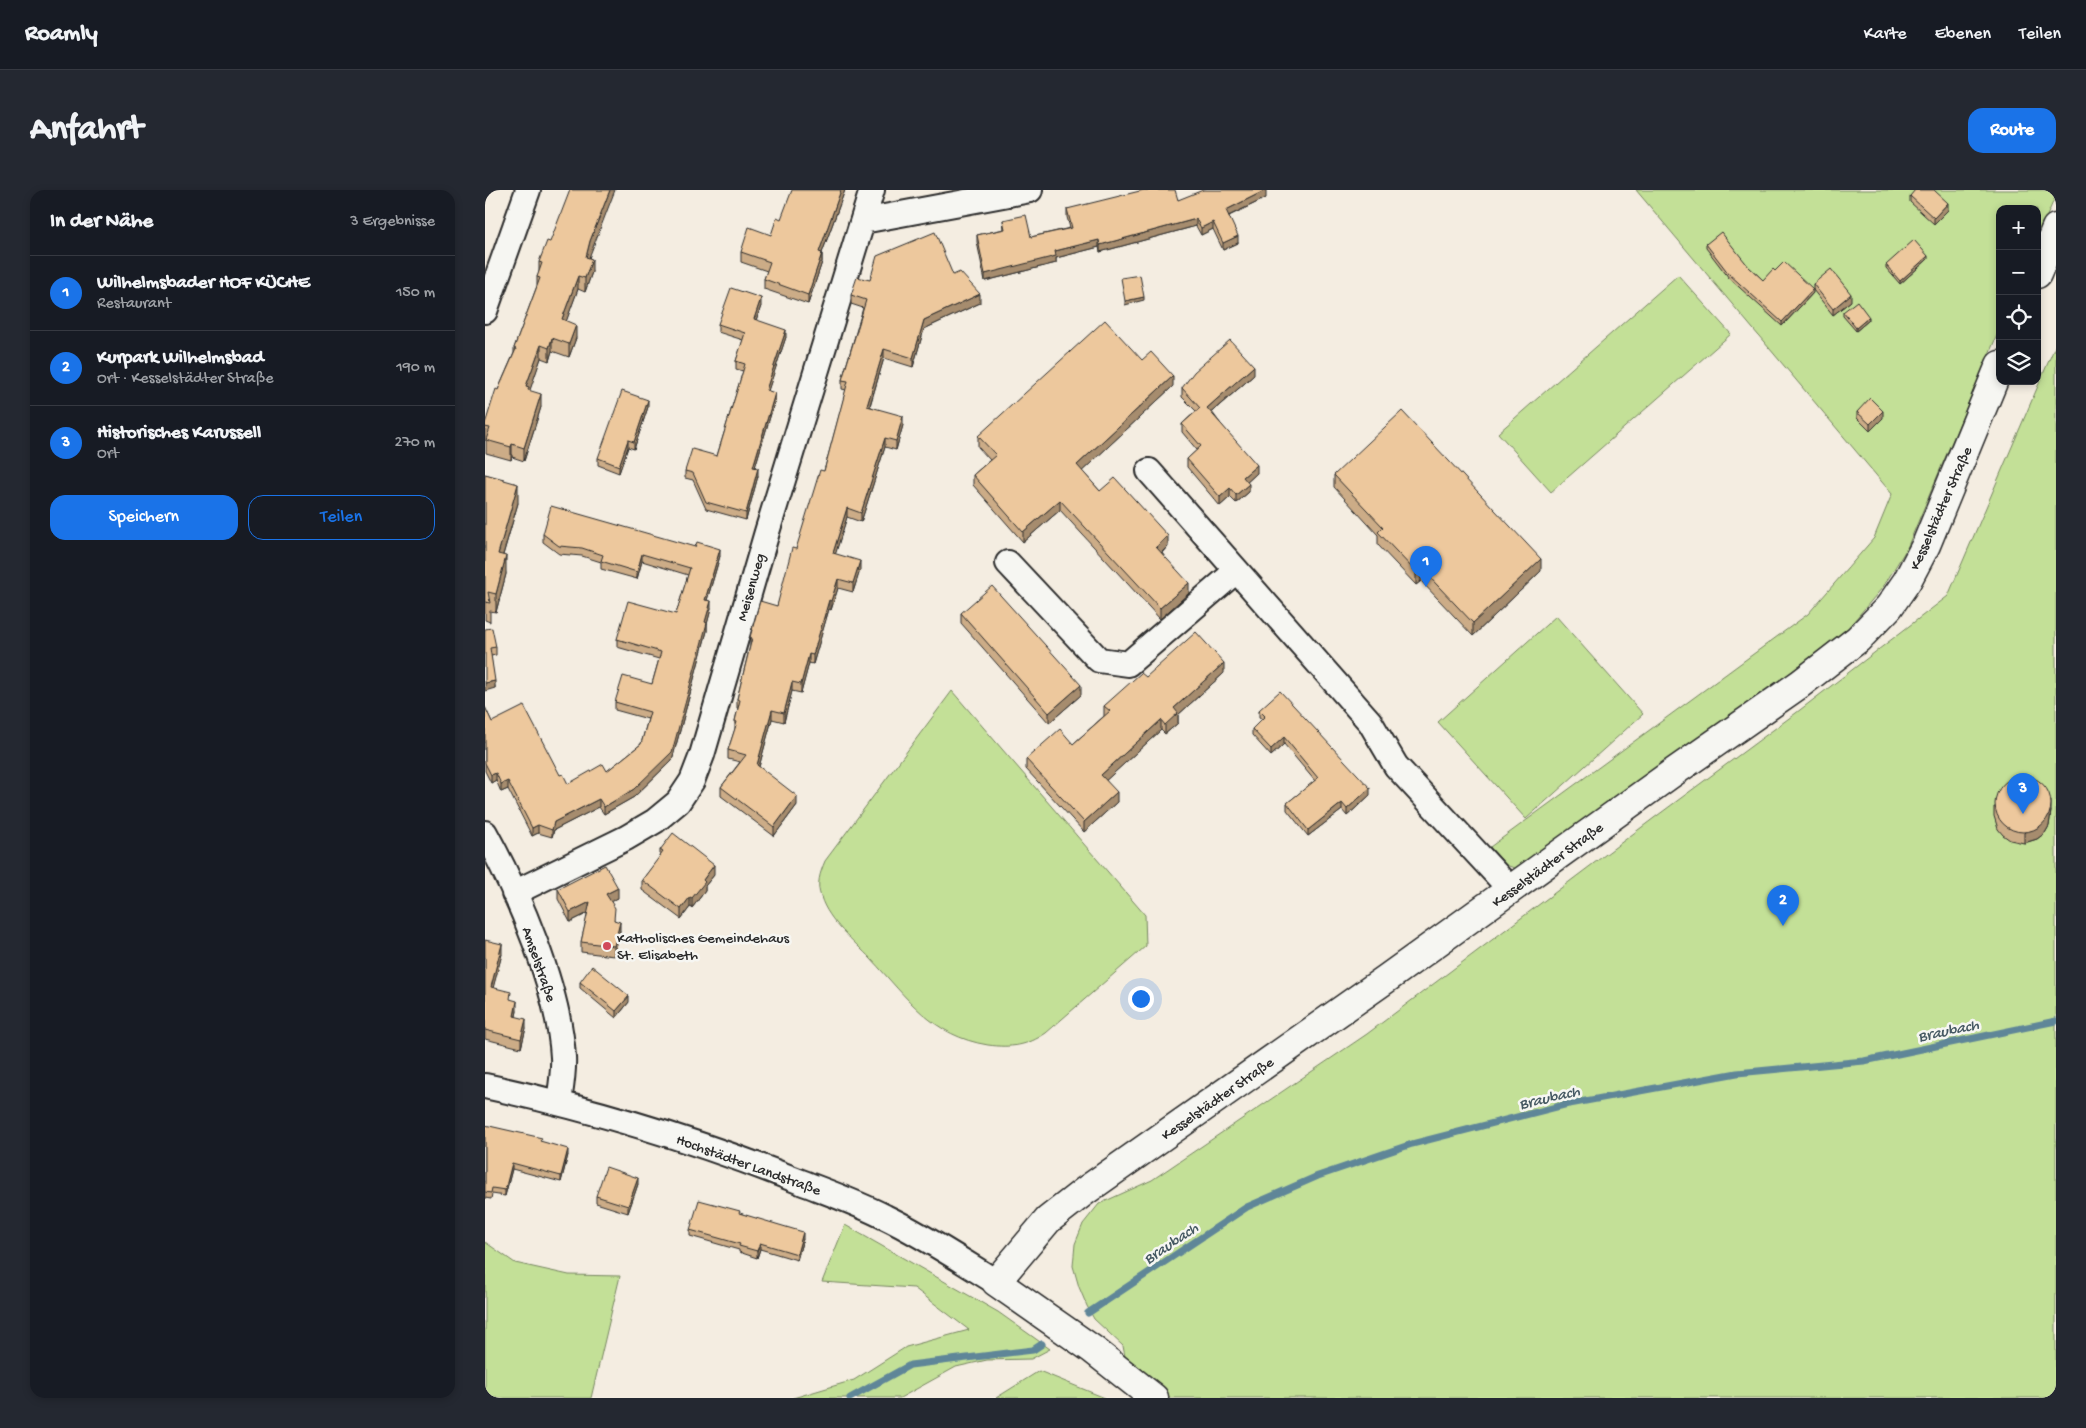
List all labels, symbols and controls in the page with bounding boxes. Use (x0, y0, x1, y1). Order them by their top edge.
text: Roamly (25, 20, 98, 49)
text: Karte (1864, 24, 1907, 45)
text: Ebenen (1935, 24, 1991, 45)
text: Teilen (2019, 24, 2061, 45)
button: Route (1968, 108, 2056, 153)
text: Anfahrt (30, 110, 143, 151)
map controls (1996, 205, 2041, 385)
button: + (1996, 205, 2041, 250)
text: In der Nähe (50, 210, 153, 235)
text: 3 Ergebnisse (350, 213, 435, 232)
button: − (1996, 250, 2041, 295)
text: Wilhelmsbader HOF KÜCHE (97, 272, 310, 295)
text: 1 (63, 284, 69, 303)
text: 150 m (396, 284, 435, 303)
text: Restaurant (97, 295, 171, 314)
button: locate (1996, 295, 2041, 340)
button: layers (1996, 340, 2041, 385)
text: Kurpark Wilhelmsbad (97, 347, 264, 370)
text: 2 (62, 359, 70, 378)
text: 190 m (396, 359, 435, 378)
text: Ort · Kesselstädter Straße (97, 370, 273, 389)
text: Historisches Karussell (97, 422, 261, 445)
text: 3 (62, 434, 70, 453)
text: 270 m (395, 434, 435, 453)
street label: Kesselstädter Straße (1907, 444, 1977, 573)
text: Ort (97, 445, 119, 464)
button: Speichern (50, 495, 238, 540)
button: Teilen (248, 495, 435, 540)
pin: 1 (1410, 546, 1442, 587)
street label: Meisenweg (734, 552, 770, 624)
pin: 3 (2007, 773, 2039, 814)
street label: Kesselstädter Straße (1489, 819, 1608, 912)
pin: 2 (1767, 885, 1799, 926)
street label: Amselstraße (517, 925, 559, 1005)
place label: Katholisches Gemeindehaus St. Elisabeth (617, 930, 790, 965)
marker: Katholisches Gemeindehaus St. Elisabeth (601, 940, 613, 952)
your location (1128, 986, 1154, 1012)
water label: Braubach (1917, 1017, 1981, 1048)
street label: Kesselstädter Straße (1158, 1054, 1278, 1145)
water label: Braubach (1518, 1083, 1582, 1116)
street label: Hochstädter Landstraße (673, 1131, 823, 1201)
water label: Braubach (1141, 1220, 1203, 1270)

